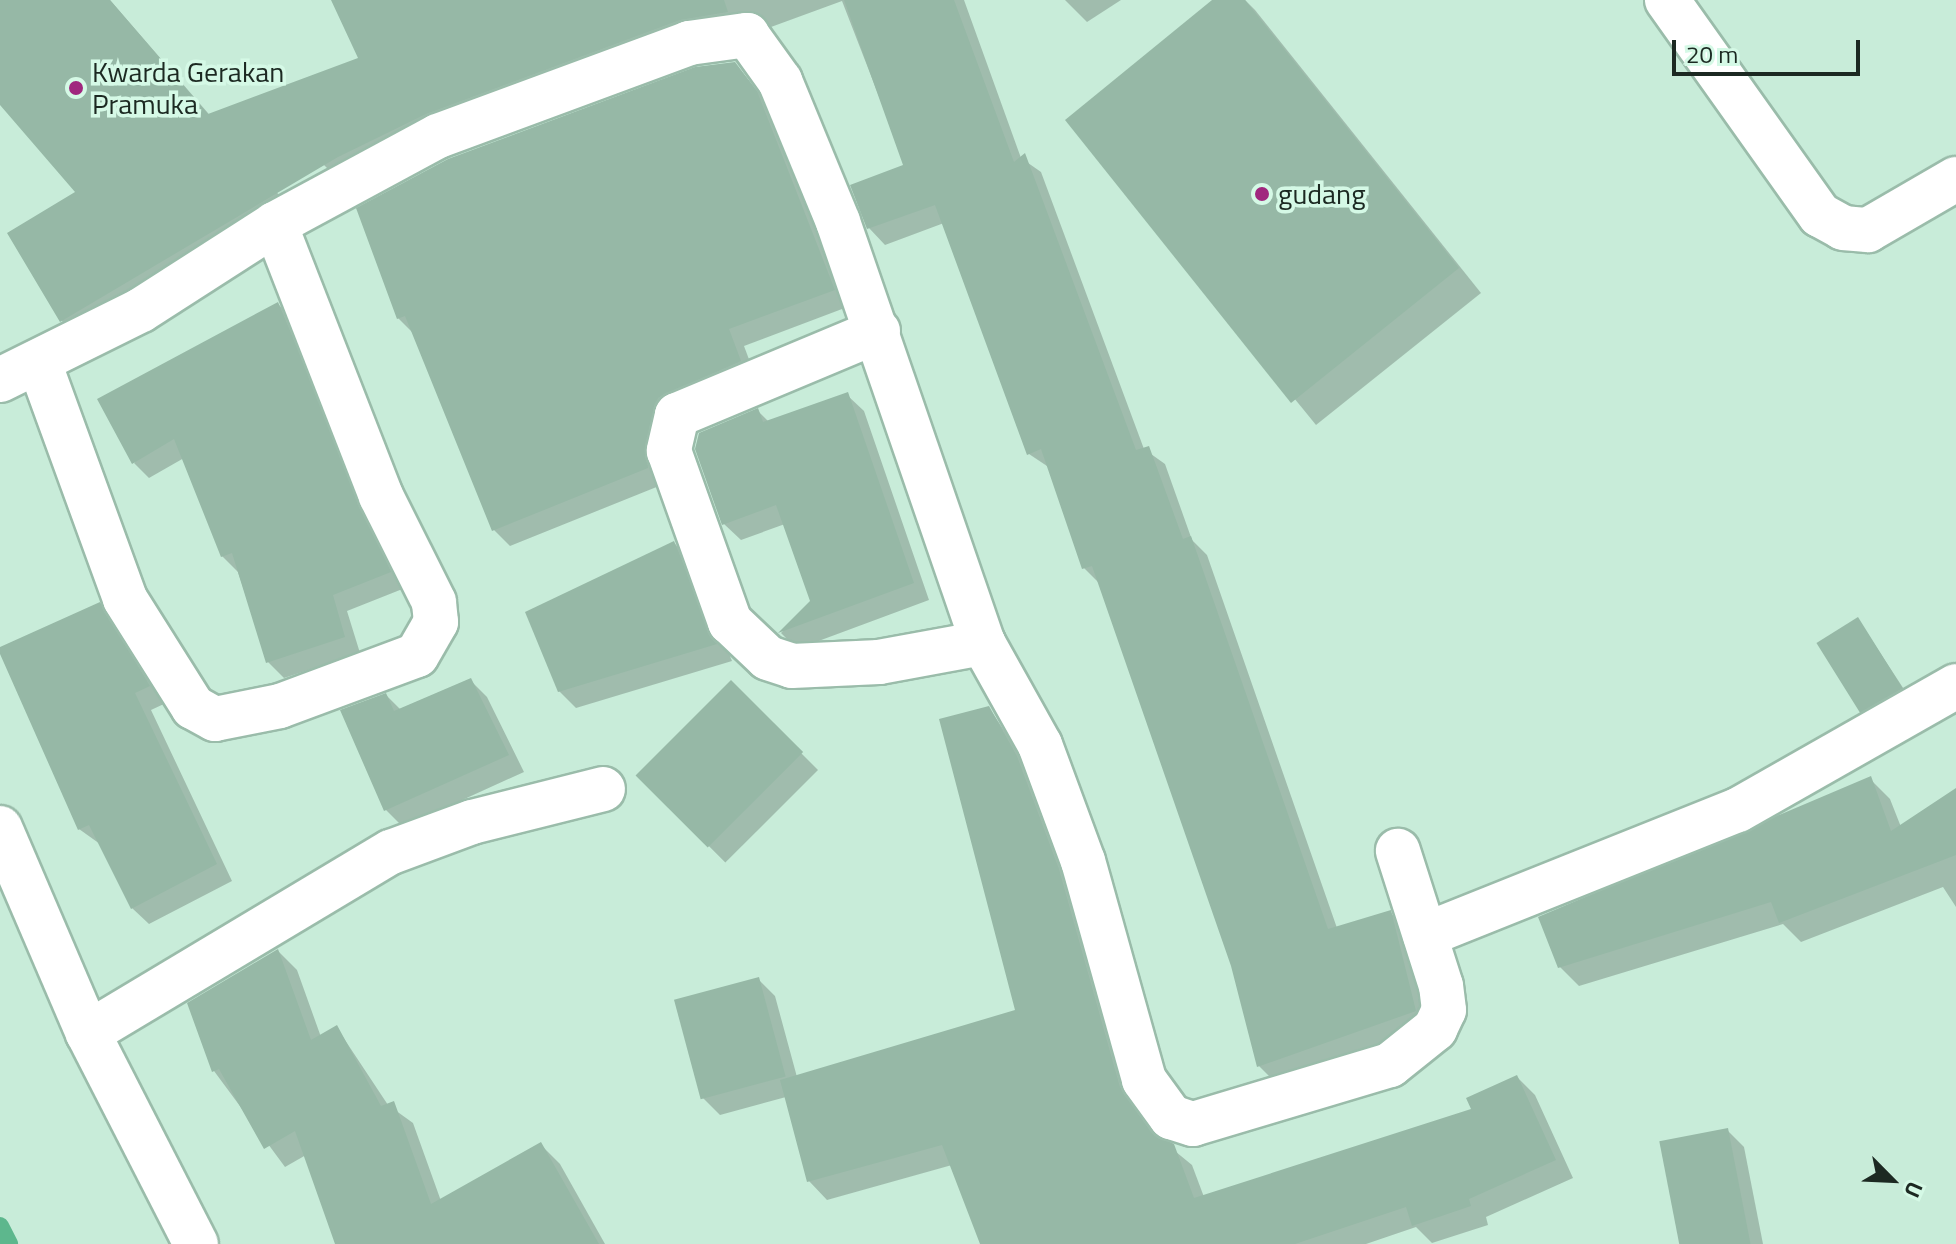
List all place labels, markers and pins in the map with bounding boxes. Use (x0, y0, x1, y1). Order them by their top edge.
place label: Kwarda Gerakan Pramuka (92, 55, 284, 121)
marker: Kwarda Gerakan Pramuka (67, 79, 85, 97)
place label: gudang (1278, 177, 1366, 211)
marker: gudang (1253, 185, 1271, 203)

